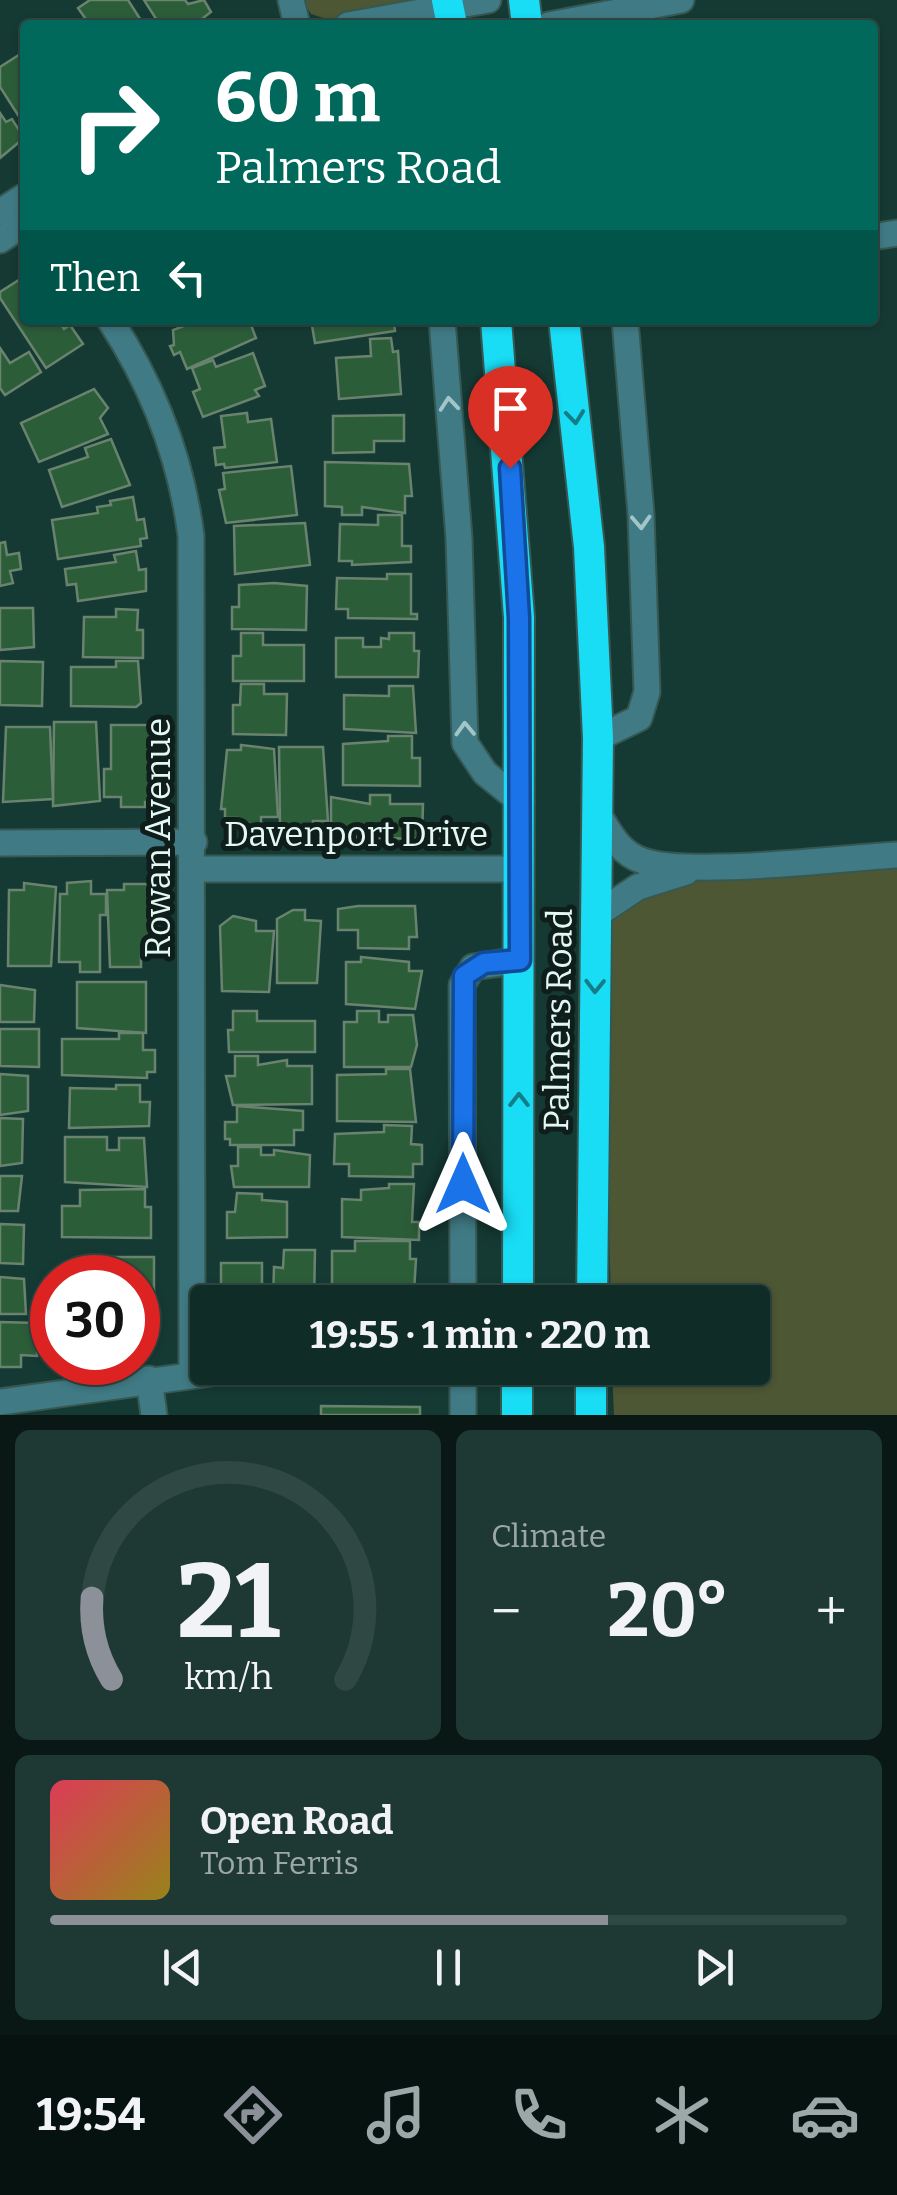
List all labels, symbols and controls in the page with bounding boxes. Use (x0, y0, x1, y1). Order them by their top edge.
text: 60 m (215, 56, 380, 140)
icon: right (50, 60, 180, 190)
text: Palmers Road (215, 141, 501, 195)
icon: left (160, 250, 215, 305)
text: Then (50, 255, 140, 301)
pin (468, 366, 553, 469)
icon: arrive (483, 381, 538, 436)
one-way arrow (439, 396, 461, 412)
one-way arrow (564, 409, 585, 425)
one-way arrow (631, 514, 652, 530)
street label: Rowan Avenue (137, 718, 179, 958)
one-way arrow (455, 720, 476, 736)
street label: Davenport Drive (224, 813, 488, 855)
street label: Palmers Road (535, 908, 581, 1132)
one-way arrow (585, 978, 606, 994)
one-way arrow (508, 1092, 530, 1108)
position arrow (411, 1132, 515, 1236)
speed limit sign: 30 (30, 1255, 160, 1385)
text: 19:55 · 1 min · 220 m (310, 1312, 650, 1358)
text: Climate (491, 1517, 606, 1555)
text: 21 (176, 1540, 280, 1665)
text: 20° (607, 1566, 730, 1656)
text: − (491, 1579, 521, 1645)
text: + (816, 1579, 847, 1645)
text: km/h (184, 1656, 272, 1698)
text: Open Road (200, 1798, 393, 1844)
text: Tom Ferris (200, 1844, 359, 1882)
icon: previous (155, 1940, 210, 1995)
icon: pause (421, 1940, 476, 1995)
icon: next (687, 1940, 742, 1995)
icon: directions (218, 2080, 288, 2150)
icon: music (361, 2080, 431, 2150)
icon: phone (504, 2080, 574, 2150)
icon: climate (647, 2080, 717, 2150)
icon: car (790, 2080, 860, 2150)
text: 19:54 (37, 2088, 145, 2142)

